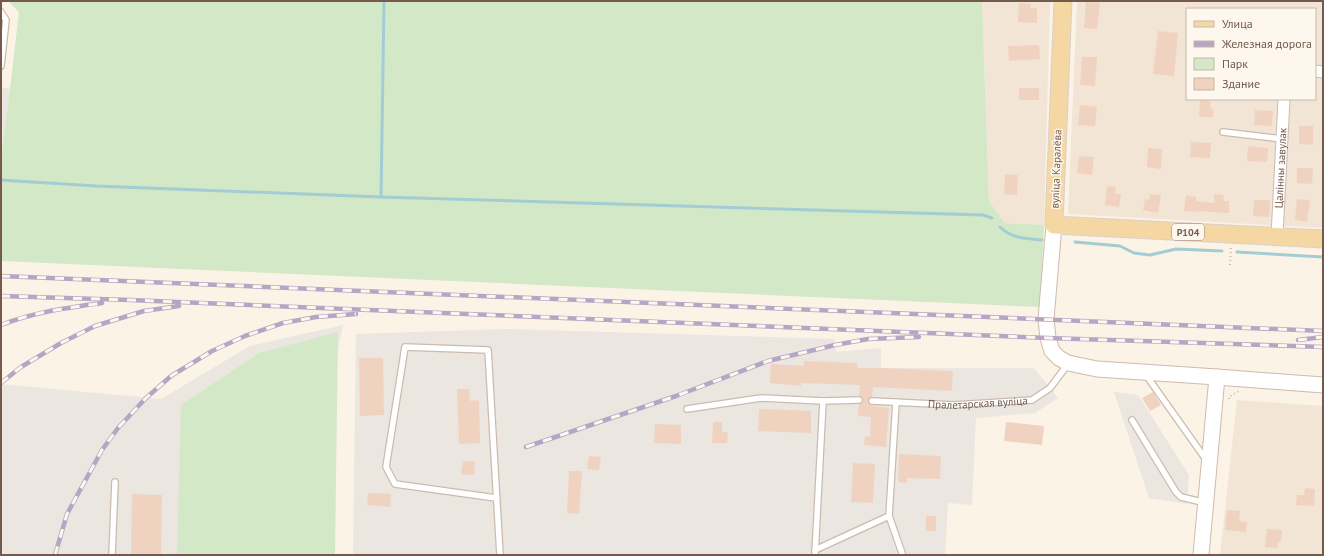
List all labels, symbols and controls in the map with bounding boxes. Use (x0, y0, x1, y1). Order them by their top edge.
legend (1186, 8, 1316, 100)
text: Улица (1222, 16, 1253, 31)
text: Железная дорога (1221, 36, 1312, 51)
text: Парк (1222, 56, 1248, 71)
text: Здание (1222, 76, 1260, 91)
street label: Цалінны завулак (1271, 127, 1290, 209)
street label: вуліца Каралёва (1048, 129, 1064, 209)
road number: Р104 (1172, 224, 1204, 240)
street label: Пралетарская вуліца (928, 393, 1028, 412)

